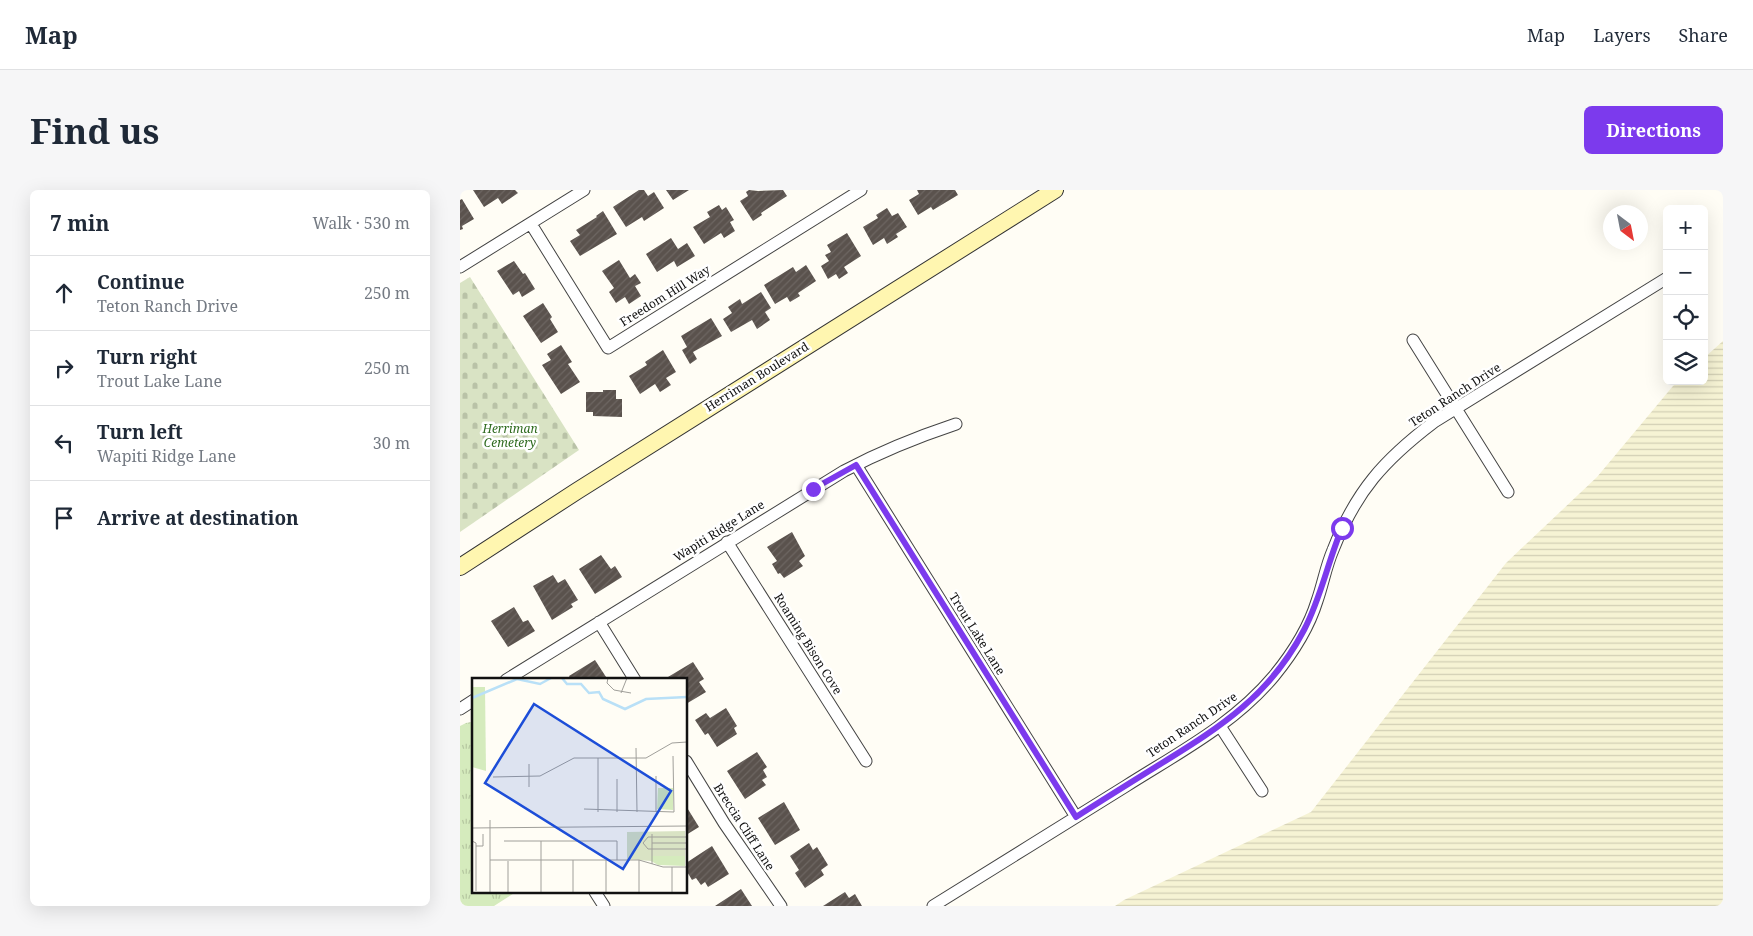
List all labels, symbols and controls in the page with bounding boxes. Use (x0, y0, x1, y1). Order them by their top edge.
text: Map (25, 18, 78, 51)
text: Map (1527, 23, 1565, 47)
text: Layers (1593, 23, 1651, 47)
text: Share (1679, 23, 1728, 47)
button: Directions (1584, 106, 1723, 154)
text: Find us (30, 107, 159, 154)
north arrow (1603, 205, 1648, 250)
map controls (1663, 205, 1708, 385)
button: + (1663, 205, 1708, 250)
text: 7 min (50, 209, 109, 237)
text: Walk · 530 m (313, 212, 410, 234)
button: − (1663, 250, 1708, 295)
street label: Freedom Hill Way (616, 261, 713, 330)
text: Continue (97, 269, 185, 295)
icon: ahead (50, 279, 78, 307)
text: 250 m (364, 282, 410, 304)
text: Teton Ranch Drive (97, 295, 238, 317)
button: locate (1663, 295, 1708, 340)
street label: Herriman Boulevard (702, 337, 812, 415)
button: layers (1663, 340, 1708, 385)
text: Turn right (97, 344, 197, 370)
icon: right (50, 354, 78, 382)
text: 250 m (364, 357, 410, 379)
street label: Teton Ranch Drive (1406, 359, 1504, 431)
text: Trout Lake Lane (97, 370, 222, 392)
text: Turn left (97, 419, 183, 445)
park label: Herriman Cemetery (481, 420, 538, 451)
icon: left (50, 429, 78, 457)
text: 30 m (373, 432, 410, 454)
text: Wapiti Ridge Lane (97, 445, 236, 467)
route end (802, 478, 825, 501)
street label: Wapiti Ridge Lane (670, 496, 767, 565)
icon: arrive (50, 504, 78, 532)
text: Arrive at destination (97, 505, 299, 531)
route start (1331, 517, 1354, 540)
street label: Trout Lake Lane (945, 589, 1009, 678)
street label: Roaming Bison Cove (770, 590, 847, 698)
inset map (472, 678, 688, 894)
street label: Teton Ranch Drive (1143, 688, 1240, 761)
street label: Breccia Cliff Lane (710, 780, 779, 873)

